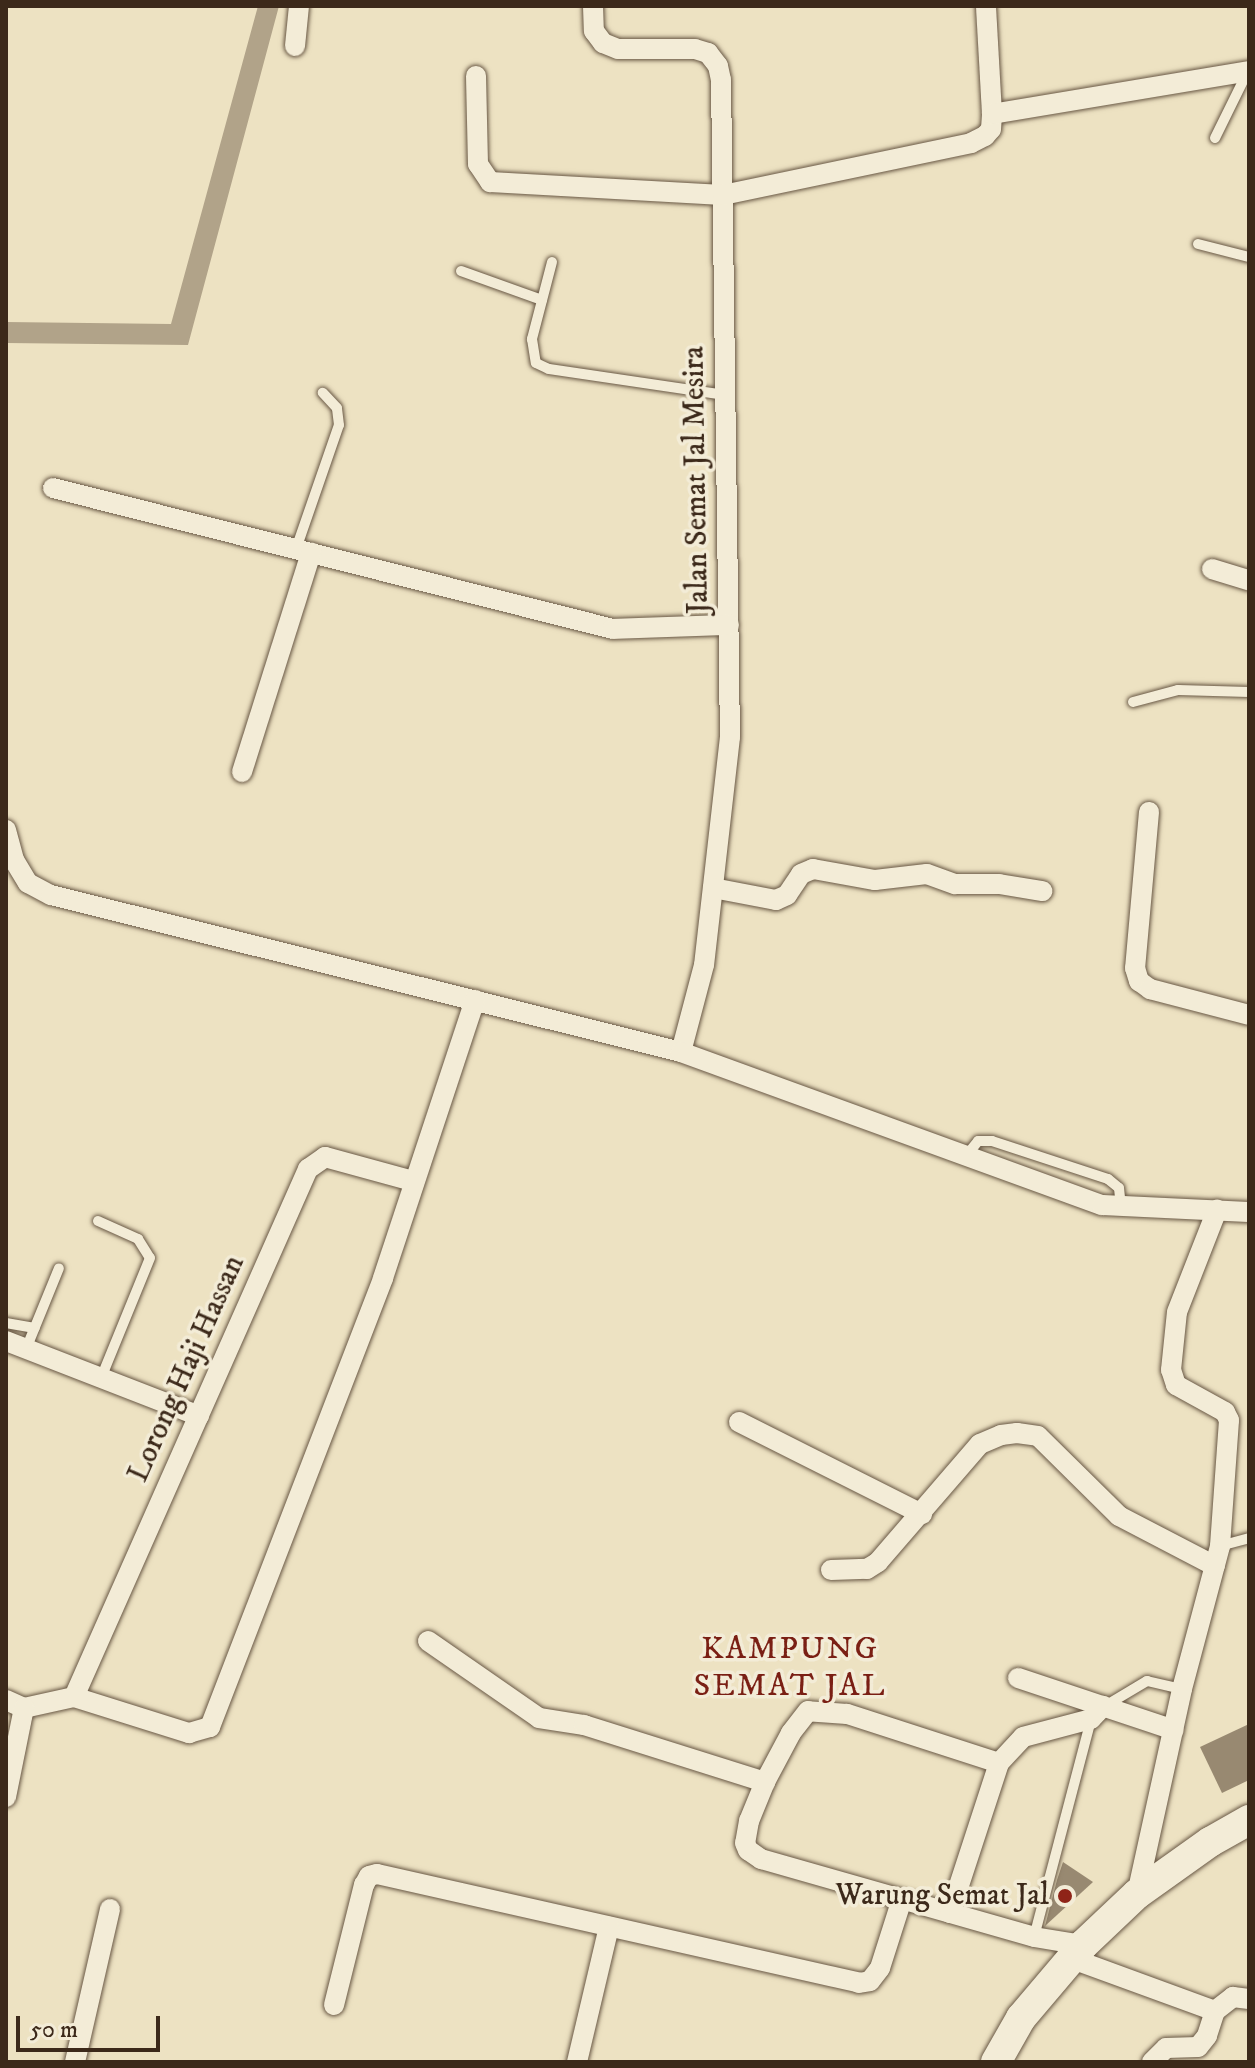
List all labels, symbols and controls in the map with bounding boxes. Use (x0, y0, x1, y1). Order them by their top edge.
street label: Jalan Semat Jal Mesira (677, 346, 717, 614)
street label: Lorong Haji Hassan (121, 1250, 253, 1488)
district label: KAMPUNG SEMAT JAL (693, 1631, 887, 1706)
place label: Warung Semat Jal (836, 1878, 1049, 1914)
marker: Warung Semat Jal (1056, 1887, 1074, 1905)
scale bar (20, 2000, 164, 2050)
text: 50 m (30, 2015, 78, 2045)

